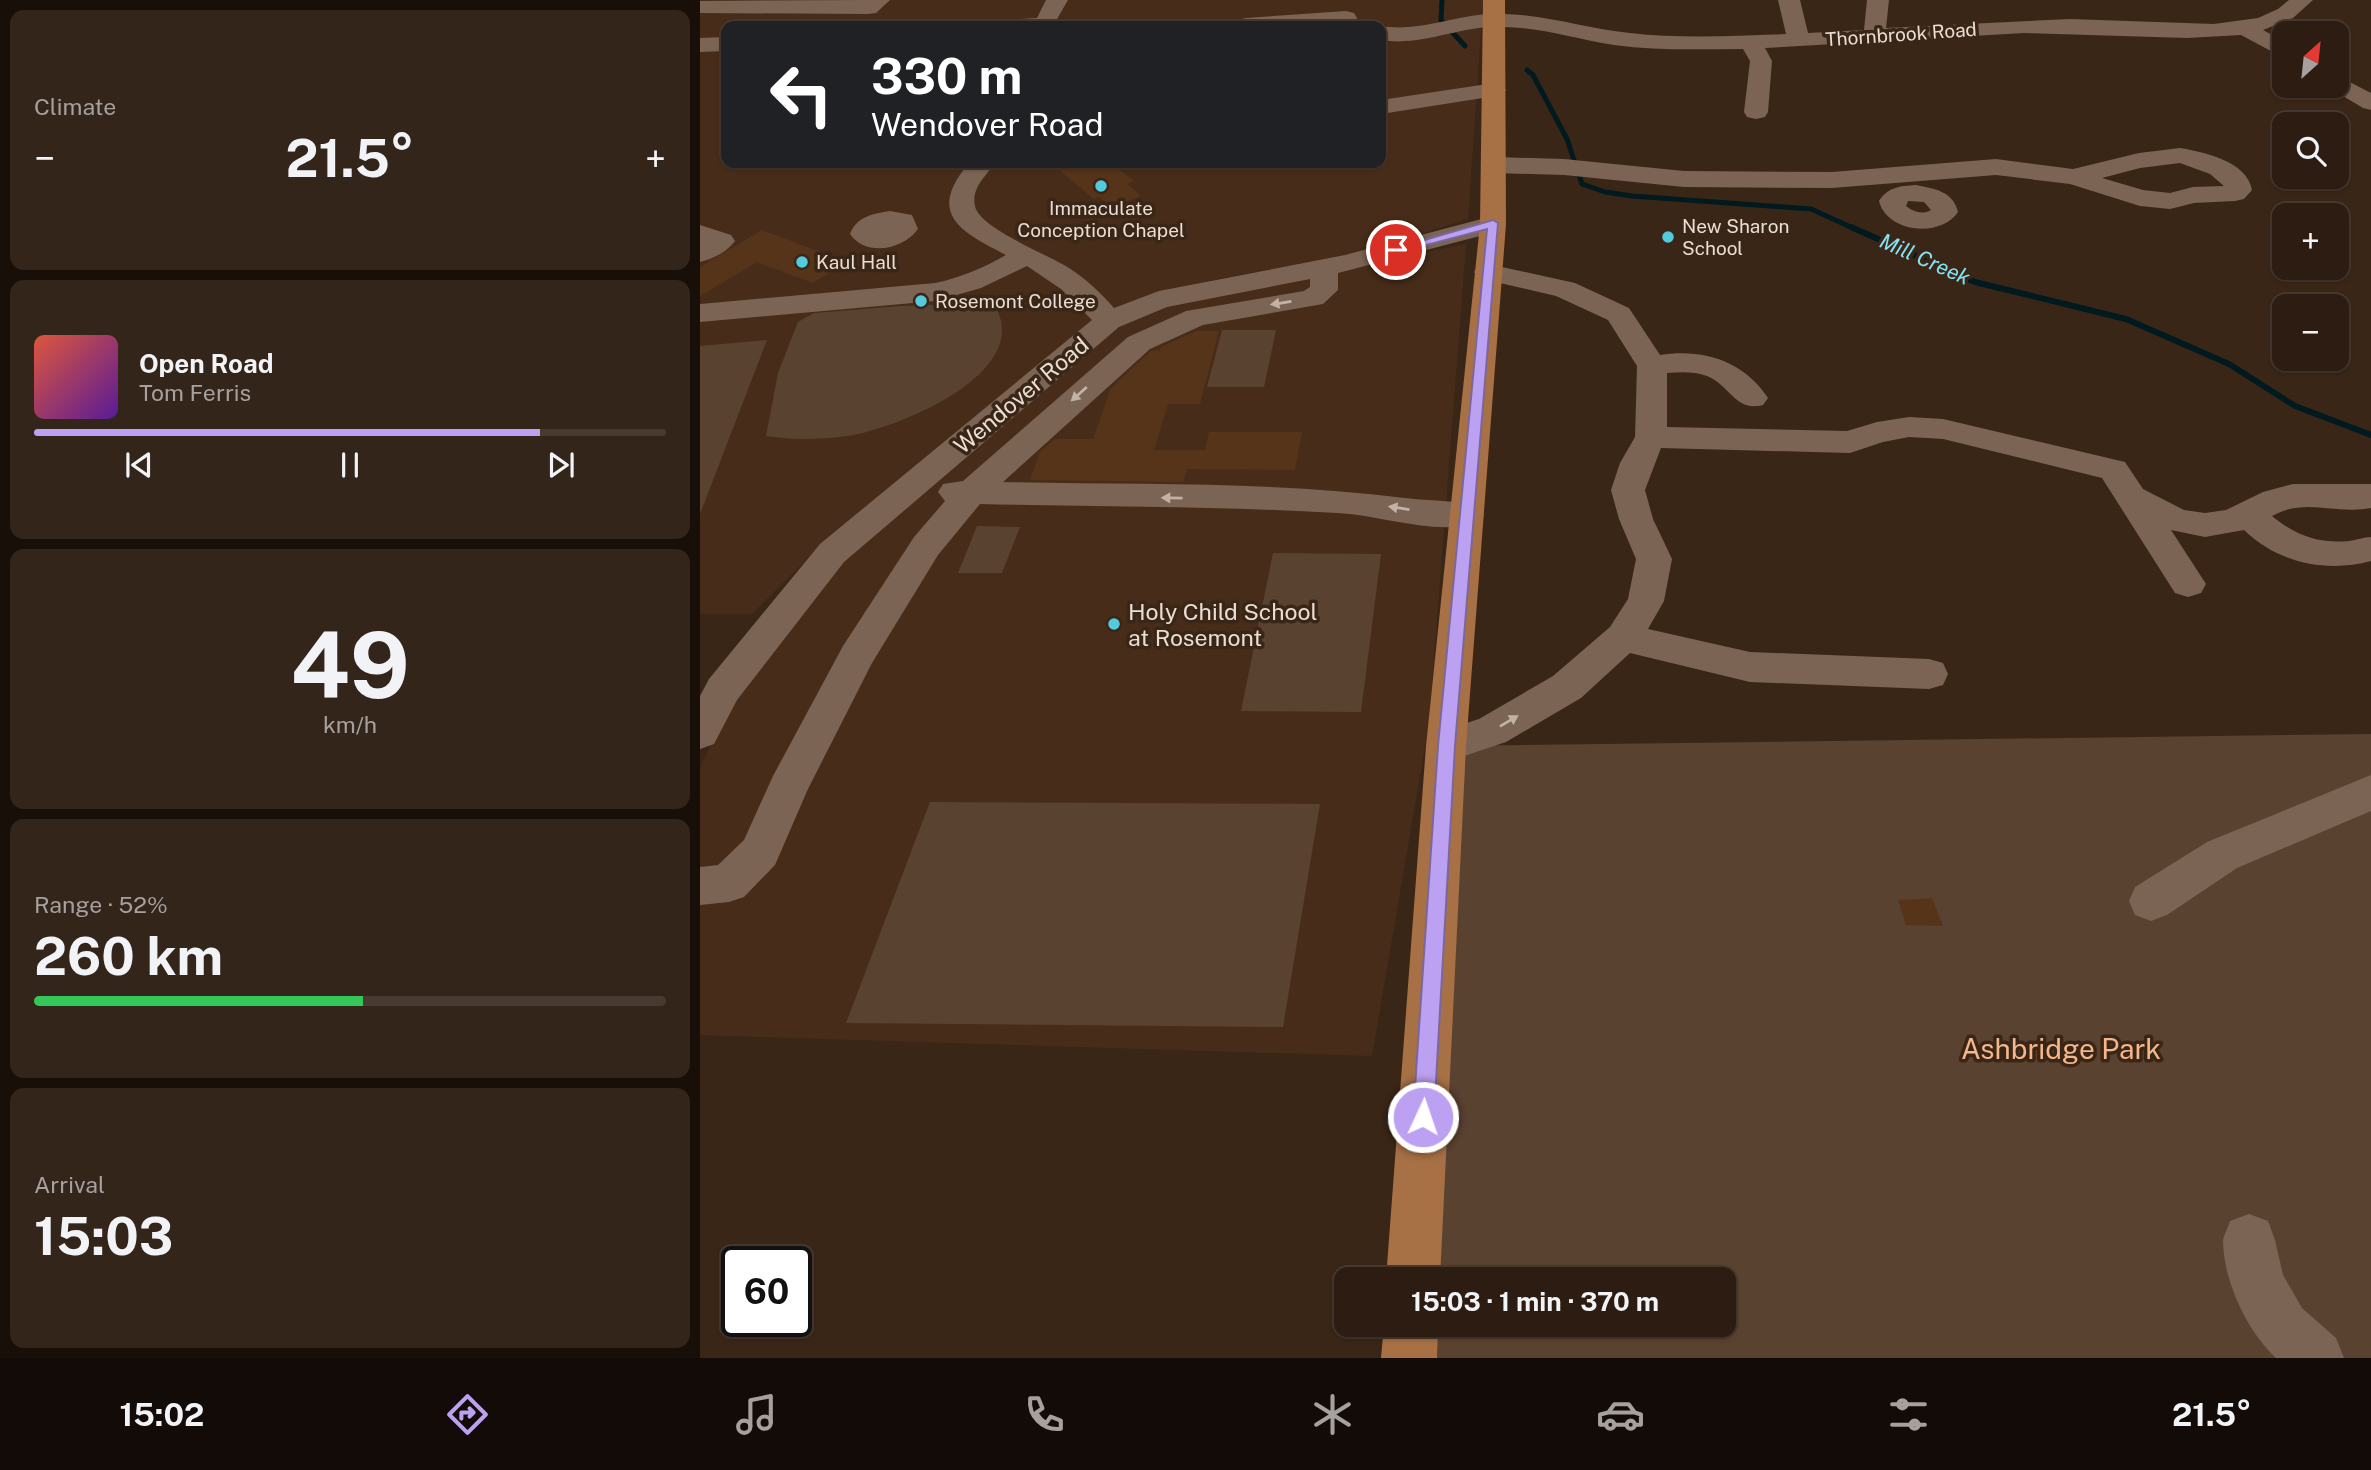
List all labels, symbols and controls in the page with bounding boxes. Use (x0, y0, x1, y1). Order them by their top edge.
street label: Thornbrook Road (1825, 18, 1977, 50)
north arrow (2272, 21, 2348, 98)
map controls (2272, 21, 2349, 371)
text: 330 m (871, 47, 1022, 105)
icon: left (756, 49, 847, 140)
text: Climate (34, 93, 116, 120)
text: Wendover Road (871, 106, 1104, 143)
button: search (2272, 112, 2349, 189)
text: 21.5° (285, 128, 415, 189)
text: − (34, 136, 55, 181)
text: + (645, 136, 666, 181)
marker: Immaculate Conception Chapel (1093, 178, 1109, 194)
place label: Immaculate Conception Chapel (1017, 197, 1185, 241)
button: + (2272, 203, 2349, 280)
place label: New Sharon School (1682, 215, 1789, 259)
pin (1366, 220, 1426, 280)
water label: Mill Creek (1876, 228, 1975, 290)
marker: New Sharon School (1660, 229, 1676, 245)
icon: arrive (1377, 231, 1415, 269)
place label: Kaul Hall (816, 251, 897, 273)
marker: Kaul Hall (794, 254, 810, 270)
place label: Rosemont College (935, 290, 1096, 312)
marker: Rosemont College (913, 293, 929, 309)
button: − (2272, 294, 2349, 371)
one-way arrow (1270, 298, 1292, 309)
street label: Wendover Road (948, 331, 1094, 459)
text: Open Road (139, 348, 274, 379)
text: Tom Ferris (139, 379, 251, 406)
one-way arrow (1070, 386, 1088, 402)
icon: previous (120, 446, 158, 484)
icon: pause (331, 446, 369, 484)
icon: next (542, 446, 580, 484)
one-way arrow (1161, 492, 1183, 503)
one-way arrow (1388, 502, 1410, 513)
place label: Holy Child School at Rosemont (1128, 598, 1317, 651)
text: 49 (290, 612, 410, 718)
marker: Holy Child School at Rosemont (1106, 616, 1122, 632)
text: km/h (323, 711, 377, 738)
one-way arrow (1500, 715, 1519, 727)
text: Range · 52% (34, 891, 168, 918)
text: 260 km (34, 926, 223, 987)
park label: Ashbridge Park (1961, 1032, 2161, 1065)
position arrow (1386, 1080, 1460, 1154)
text: Arrival (34, 1171, 105, 1198)
text: 15:03 (34, 1206, 173, 1267)
speed limit sign: 60 (721, 1246, 812, 1337)
text: 15:03 · 1 min · 370 m (1411, 1286, 1659, 1317)
icon: directions (443, 1390, 492, 1439)
icon: music (732, 1390, 781, 1439)
icon: phone (1020, 1390, 1069, 1439)
icon: climate (1308, 1390, 1357, 1439)
icon: car (1596, 1390, 1645, 1439)
icon: filters (1884, 1390, 1933, 1439)
text: 15:02 (120, 1396, 204, 1433)
text: 21.5° (2172, 1396, 2251, 1433)

